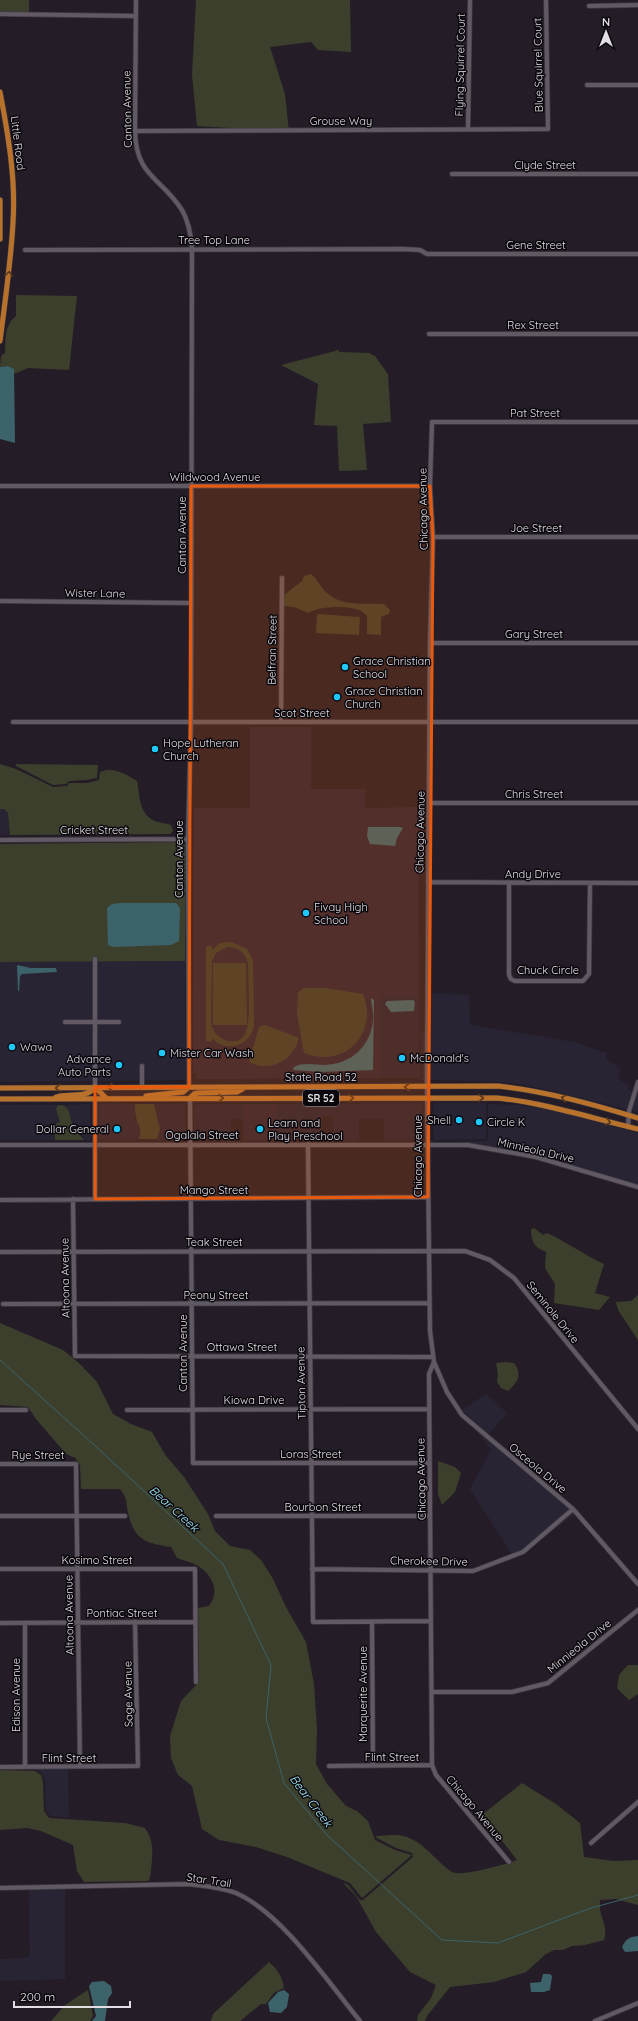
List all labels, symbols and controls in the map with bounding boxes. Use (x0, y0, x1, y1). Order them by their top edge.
north arrow (586, 12, 626, 52)
street label: Flying Squirrel Court (452, 13, 468, 117)
text: N (602, 15, 610, 29)
street label: Blue Squirrel Court (530, 17, 546, 112)
street label: Canton Avenue (119, 70, 135, 148)
street label: Grouse Way (310, 114, 372, 128)
street label: Little Road (8, 115, 28, 171)
street label: Clyde Street (514, 158, 576, 172)
street label: Tree Top Lane (178, 233, 250, 247)
street label: Gene Street (506, 238, 566, 252)
one-way arrow (4, 271, 13, 277)
street label: Rex Street (507, 318, 559, 332)
street label: Pat Street (510, 406, 560, 420)
street label: Chicago Avenue (415, 468, 431, 550)
street label: Wildwood Avenue (170, 470, 260, 484)
street label: Canton Avenue (175, 496, 189, 574)
street label: Joe Street (510, 521, 562, 535)
street label: Wister Lane (65, 585, 125, 601)
street label: Belfran Street (264, 615, 280, 685)
street label: Gary Street (505, 627, 563, 641)
place label: Grace Christian School (353, 654, 431, 681)
marker: Grace Christian School (340, 662, 350, 672)
place label: Grace Christian Church (345, 684, 423, 711)
marker: Grace Christian Church (332, 692, 342, 702)
street label: Scot Street (274, 706, 330, 720)
place label: Hope Lutheran Church (163, 736, 239, 763)
marker: Hope Lutheran Church (150, 744, 160, 754)
street label: Chris Street (505, 787, 563, 801)
street label: Chicago Avenue (412, 791, 428, 873)
street label: Canton Avenue (172, 820, 186, 898)
street label: Cricket Street (60, 823, 128, 837)
street label: Andy Drive (505, 867, 561, 881)
place label: Fivay High School (314, 900, 368, 927)
marker: Fivay High School (301, 908, 311, 918)
street label: Chuck Circle (517, 963, 579, 977)
place label: Wawa (20, 1040, 52, 1054)
marker: Wawa (7, 1042, 17, 1052)
place label: Mister Car Wash (170, 1046, 253, 1060)
marker: Mister Car Wash (157, 1048, 167, 1058)
place label: McDonald's (410, 1051, 469, 1065)
place label: Advance Auto Parts (58, 1052, 111, 1079)
marker: McDonald's (397, 1053, 407, 1063)
marker: Advance Auto Parts (114, 1060, 124, 1070)
street label: State Road 52 (285, 1070, 357, 1084)
one-way arrow (107, 1083, 113, 1091)
one-way arrow (404, 1083, 410, 1091)
one-way arrow (55, 1084, 61, 1092)
road number: SR 52 (303, 1090, 339, 1106)
one-way arrow (218, 1094, 224, 1102)
one-way arrow (348, 1094, 354, 1102)
one-way arrow (478, 1094, 484, 1102)
one-way arrow (561, 1094, 568, 1103)
place label: Shell (427, 1113, 451, 1127)
street label: Chicago Avenue (411, 1115, 425, 1197)
marker: Shell (454, 1115, 464, 1125)
place label: Circle K (487, 1115, 525, 1129)
place label: Learn and Play Preschool (268, 1116, 343, 1143)
marker: Circle K (474, 1117, 484, 1127)
one-way arrow (605, 1117, 611, 1125)
place label: Dollar General (36, 1122, 109, 1136)
marker: Dollar General (112, 1124, 122, 1134)
marker: Learn and Play Preschool (255, 1124, 265, 1134)
street label: Ogalala Street (165, 1128, 239, 1142)
street label: Minnieola Drive (496, 1134, 576, 1166)
street label: Mango Street (180, 1183, 249, 1197)
street label: Teak Street (185, 1235, 243, 1249)
street label: Altoona Avenue (57, 1238, 73, 1318)
street label: Seminole Drive (524, 1278, 582, 1346)
street label: Peony Street (184, 1288, 249, 1302)
street label: Canton Avenue (176, 1314, 190, 1392)
street label: Ottawa Street (207, 1340, 278, 1354)
street label: Tipton Avenue (293, 1346, 309, 1420)
street label: Kiowa Drive (224, 1393, 284, 1407)
street label: Chicago Avenue (413, 1438, 429, 1520)
street label: Osceola Drive (506, 1440, 570, 1496)
street label: Loras Street (280, 1447, 342, 1461)
street label: Rye Street (12, 1448, 65, 1462)
water label: Bear Creek (146, 1482, 204, 1536)
street label: Bourbon Street (284, 1500, 362, 1514)
street label: Kosimo Street (61, 1553, 133, 1567)
street label: Cherokee Drive (390, 1553, 468, 1569)
street label: Altoona Avenue (61, 1575, 77, 1655)
street label: Pontiac Street (87, 1606, 158, 1620)
street label: Minnieola Drive (544, 1616, 614, 1676)
street label: Marquerite Avenue (356, 1646, 370, 1742)
street label: Edison Avenue (9, 1658, 23, 1732)
street label: Sage Avenue (120, 1661, 136, 1727)
street label: Flint Street (365, 1750, 419, 1764)
street label: Flint Street (42, 1751, 96, 1765)
water label: Bear Creek (287, 1771, 337, 1831)
street label: Chicago Avenue (443, 1772, 507, 1844)
street label: Star Trail (185, 1870, 233, 1890)
scale bar (14, 1983, 130, 2009)
text: 200 m (20, 1989, 55, 2004)

